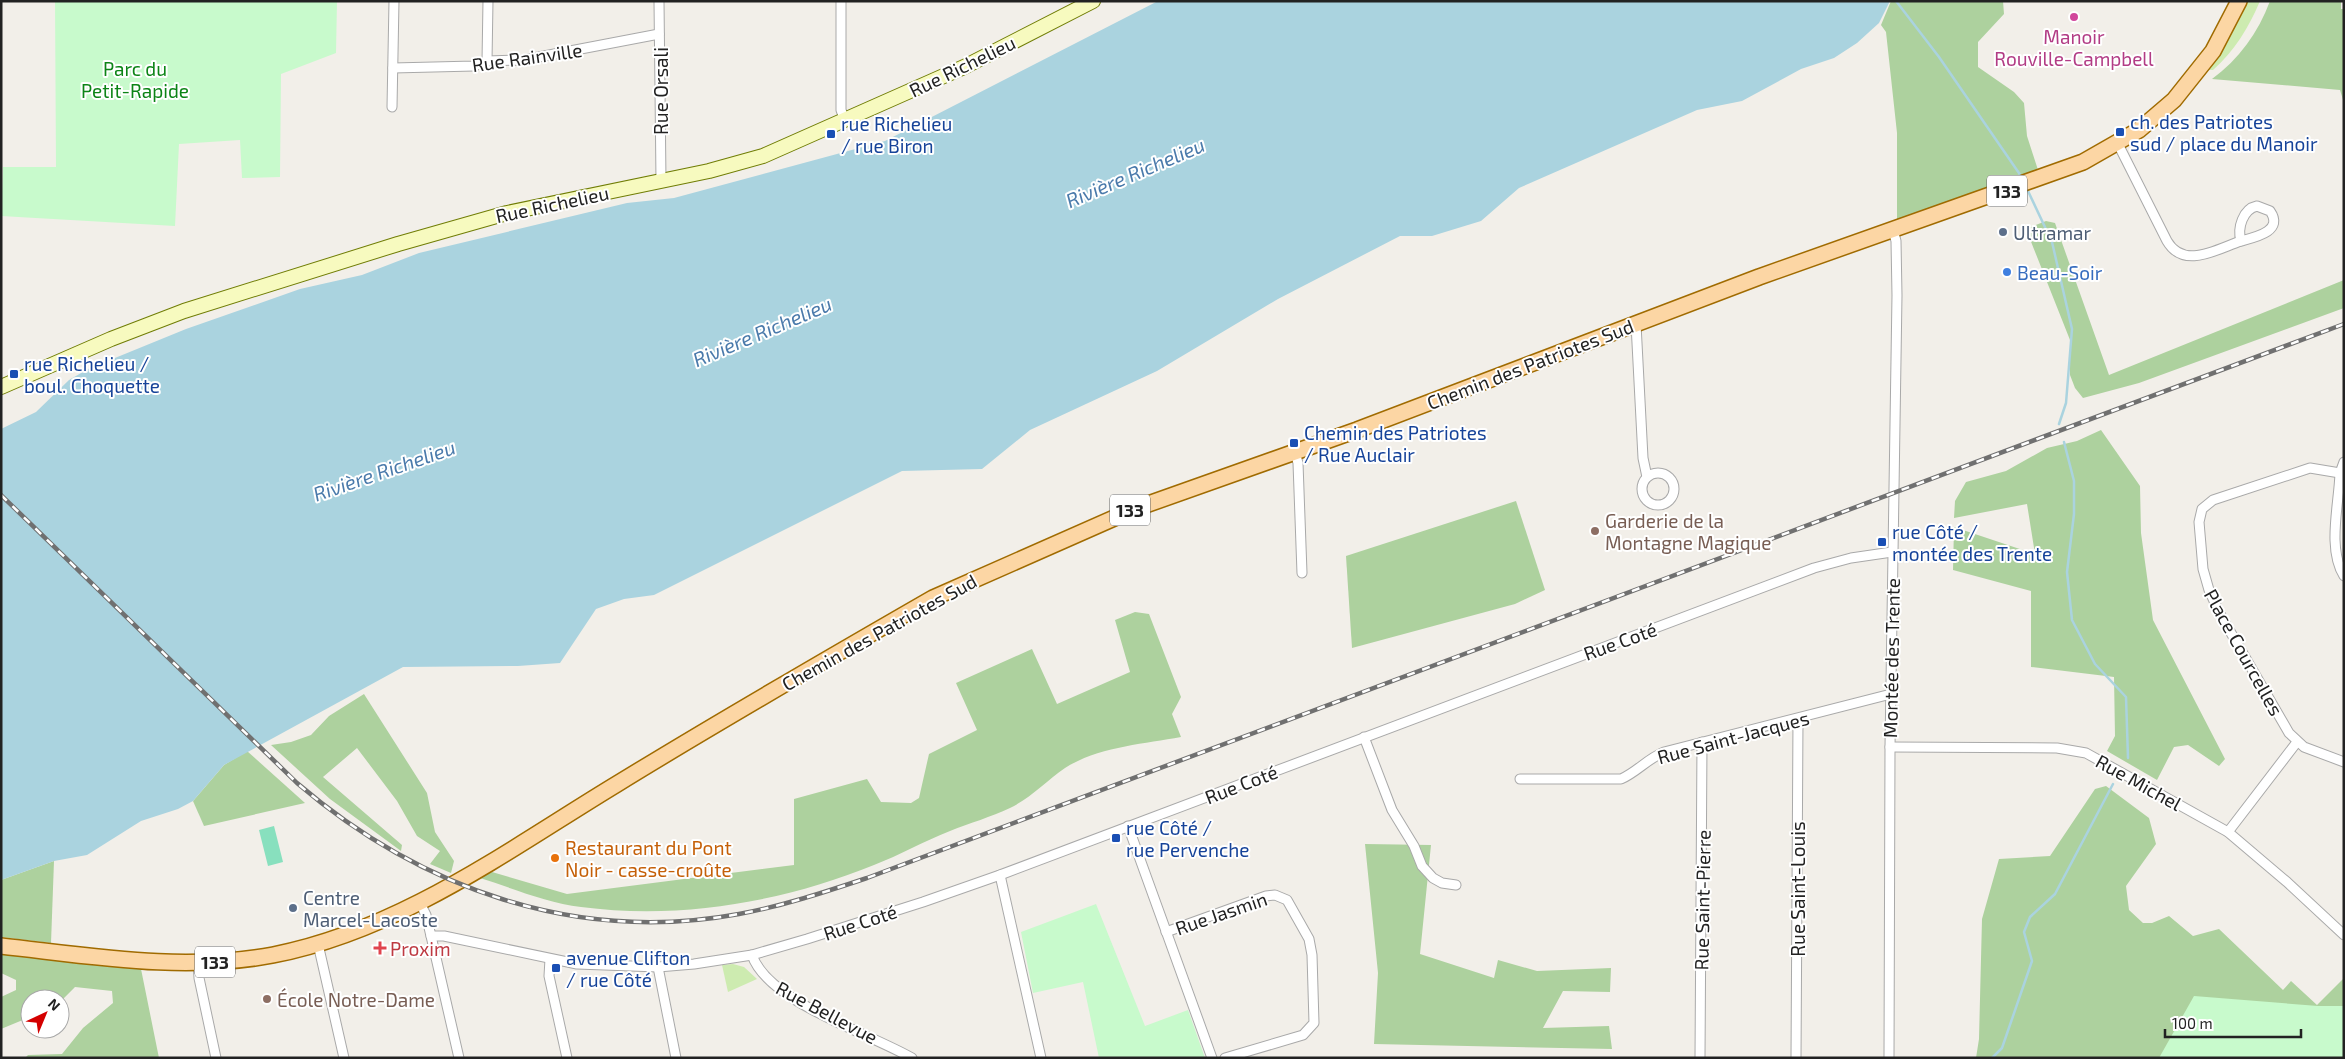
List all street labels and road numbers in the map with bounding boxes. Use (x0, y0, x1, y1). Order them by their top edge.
street label: Rue Richelieu (905, 30, 1019, 102)
street label: Rue Rainville (470, 38, 584, 76)
street label: Rue Orsali (649, 47, 672, 135)
road number: 133 (1987, 176, 2027, 207)
street label: Rue Richelieu (493, 181, 611, 227)
street label: Chemin des Patriotes Sud (1424, 314, 1636, 414)
road number: 133 (1110, 494, 1150, 526)
street label: Chemin des Patriotes Sud (778, 569, 980, 695)
street label: Montée des Trente (1878, 578, 1904, 738)
street label: Place Courcelles (2200, 585, 2288, 719)
street label: Rue Coté (1580, 617, 1660, 665)
street label: Rue Saint-Jacques (1654, 706, 1812, 768)
street label: Rue Michel (2092, 749, 2186, 815)
street label: Rue Coté (1201, 760, 1281, 808)
street label: Rue Saint-Louis (1786, 821, 1809, 957)
street label: Rue Saint-Pierre (1689, 829, 1715, 971)
street label: Rue Jasmin (1172, 887, 1270, 939)
street label: Rue Coté (820, 899, 900, 945)
road number: 133 (195, 946, 235, 978)
street label: Rue Bellevue (772, 976, 882, 1048)

